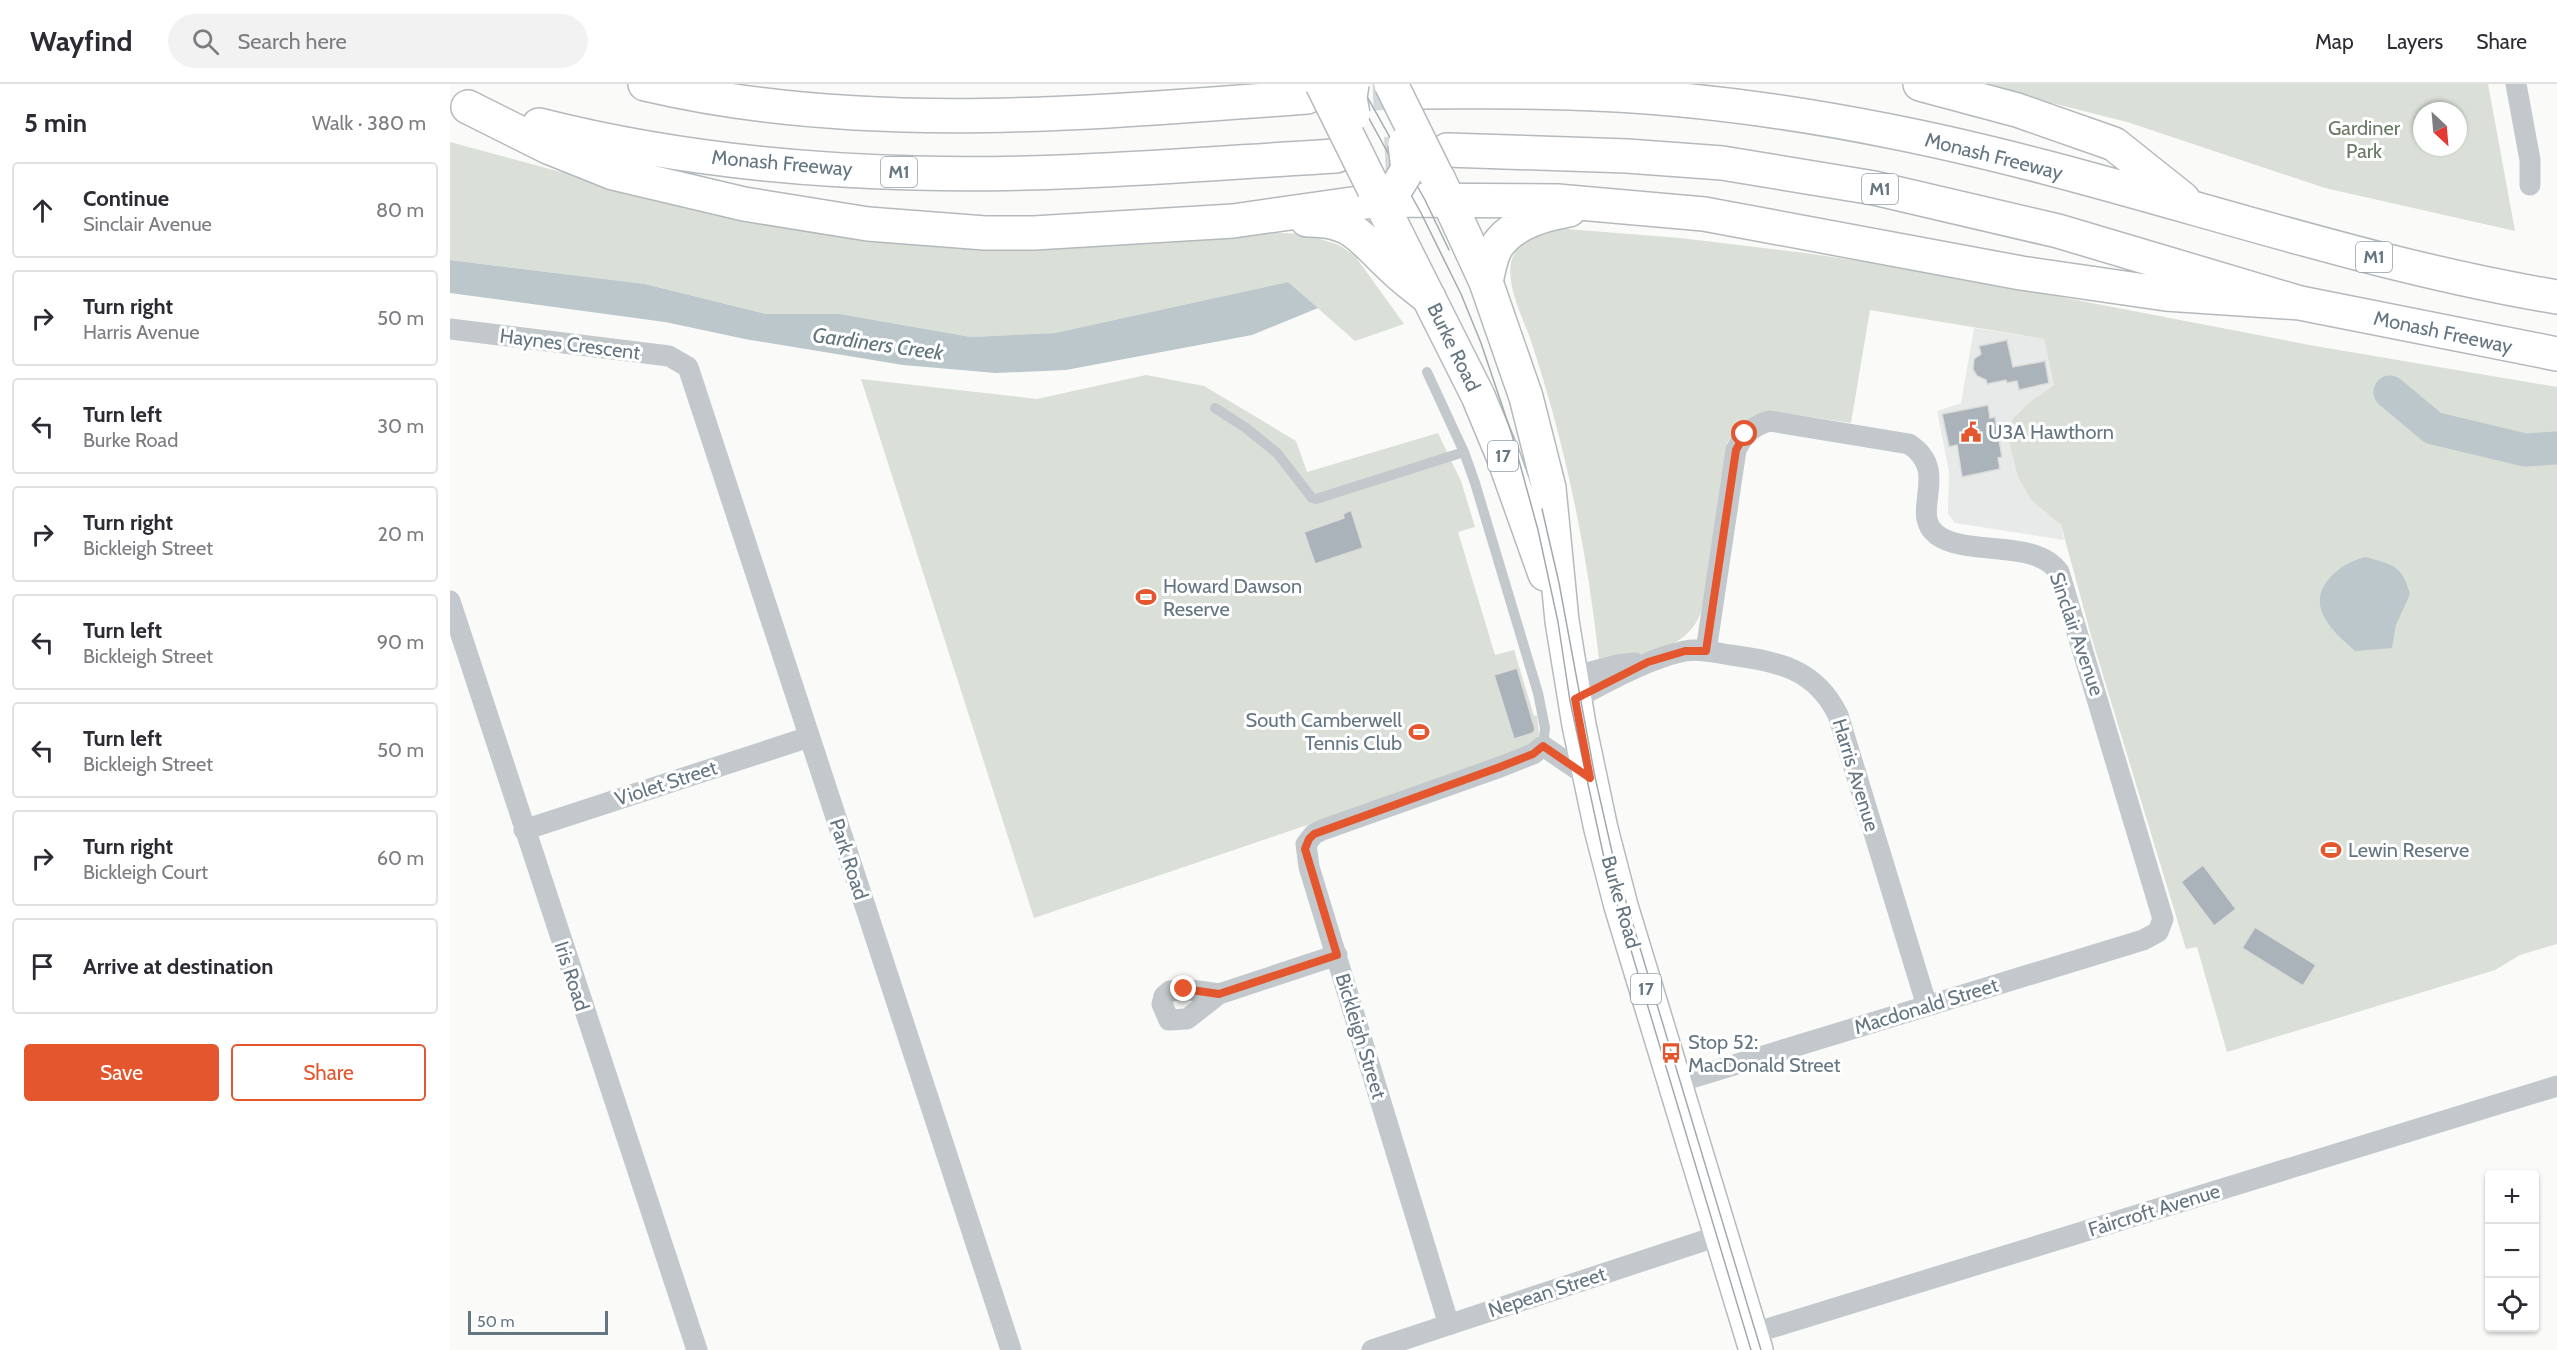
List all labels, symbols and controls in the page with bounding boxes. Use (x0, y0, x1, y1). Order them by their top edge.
search box (168, 14, 588, 68)
text: Wayfind (30, 24, 132, 58)
icon: search (189, 25, 222, 58)
text: Search here (237, 28, 347, 55)
text: Map (2315, 29, 2354, 54)
text: Layers (2387, 29, 2443, 54)
text: Share (2476, 29, 2527, 54)
north arrow (2413, 102, 2467, 156)
text: 5 min (24, 107, 87, 139)
text: Walk · 380 m (312, 111, 426, 135)
park label: Gardiner Park (2328, 116, 2401, 163)
street label: Monash Freeway (1923, 127, 2065, 185)
street label: Monash Freeway (711, 145, 853, 181)
road number: M1 (881, 157, 917, 187)
road number: M1 (1862, 174, 1898, 204)
text: Continue (83, 185, 169, 212)
icon: ahead (26, 194, 59, 227)
text: 80 m (376, 198, 424, 222)
text: Sinclair Avenue (83, 212, 212, 236)
road number: M1 (2356, 242, 2392, 272)
text: Turn right (83, 293, 173, 320)
street label: Burke Road (1422, 299, 1486, 395)
icon: right (26, 302, 59, 335)
text: 50 m (377, 306, 424, 330)
street label: Monash Freeway (2371, 306, 2515, 358)
text: Harris Avenue (83, 320, 200, 344)
water label: Gardiners Creek (811, 322, 946, 365)
street label: Haynes Crescent (499, 323, 642, 365)
text: Turn left (83, 401, 162, 428)
icon: left (26, 410, 59, 443)
text: 30 m (377, 414, 424, 438)
route start (1731, 420, 1757, 446)
public building icon: U3A Hawthorn (1959, 420, 1983, 444)
place label: U3A Hawthorn (1988, 420, 2114, 444)
text: Burke Road (83, 428, 178, 452)
road number: 17 (1488, 441, 1518, 471)
text: Turn right (83, 509, 173, 536)
icon: right (26, 518, 59, 551)
text: 20 m (378, 522, 424, 546)
text: Bickleigh Street (83, 536, 213, 560)
street label: Sinclair Avenue (2045, 569, 2109, 699)
place label: Howard Dawson Reserve (1163, 574, 1302, 621)
sports icon: Howard Dawson Reserve (1134, 585, 1158, 609)
text: Turn left (83, 617, 162, 644)
icon: left (26, 626, 59, 659)
text: 90 m (377, 630, 424, 654)
text: Bickleigh Street (83, 644, 213, 668)
place label: South Camberwell Tennis Club (1246, 708, 1402, 755)
street label: Harris Avenue (1827, 716, 1885, 834)
sports icon: South Camberwell Tennis Club (1407, 720, 1431, 744)
text: Turn left (83, 725, 162, 752)
icon: left (26, 734, 59, 767)
text: 50 m (377, 738, 424, 762)
text: Bickleigh Street (83, 752, 213, 776)
street label: Violet Street (612, 755, 720, 811)
street label: Park Road (825, 815, 873, 903)
text: Turn right (83, 833, 173, 860)
sports icon: Lewin Reserve (2319, 838, 2343, 862)
place label: Lewin Reserve (2348, 838, 2469, 862)
icon: right (26, 842, 59, 875)
text: 60 m (377, 846, 424, 870)
street label: Burke Road (1596, 853, 1646, 951)
text: Bickleigh Court (83, 860, 208, 884)
street label: Iris Road (550, 938, 594, 1014)
icon: arrive (26, 950, 59, 983)
text: Arrive at destination (83, 953, 273, 980)
street label: Bickleigh Street (1331, 970, 1392, 1102)
street label: Macdonald Street (1851, 973, 2001, 1039)
road number: 17 (1631, 974, 1661, 1004)
route end (1170, 975, 1196, 1001)
place label: Stop 52: MacDonald Street (1688, 1030, 1841, 1077)
bus stop icon: Stop 52: MacDonald Street (1659, 1041, 1683, 1065)
button: Save (24, 1044, 219, 1101)
button: Share (231, 1044, 426, 1101)
map controls (2485, 1170, 2539, 1332)
button: + (2485, 1170, 2539, 1224)
street label: Faircroft Avenue (2085, 1179, 2223, 1241)
button: − (2485, 1224, 2539, 1278)
street label: Nepean Street (1485, 1262, 1609, 1322)
button: locate (2485, 1278, 2539, 1332)
scale bar (468, 1308, 608, 1336)
text: 50 m (477, 1312, 514, 1331)

